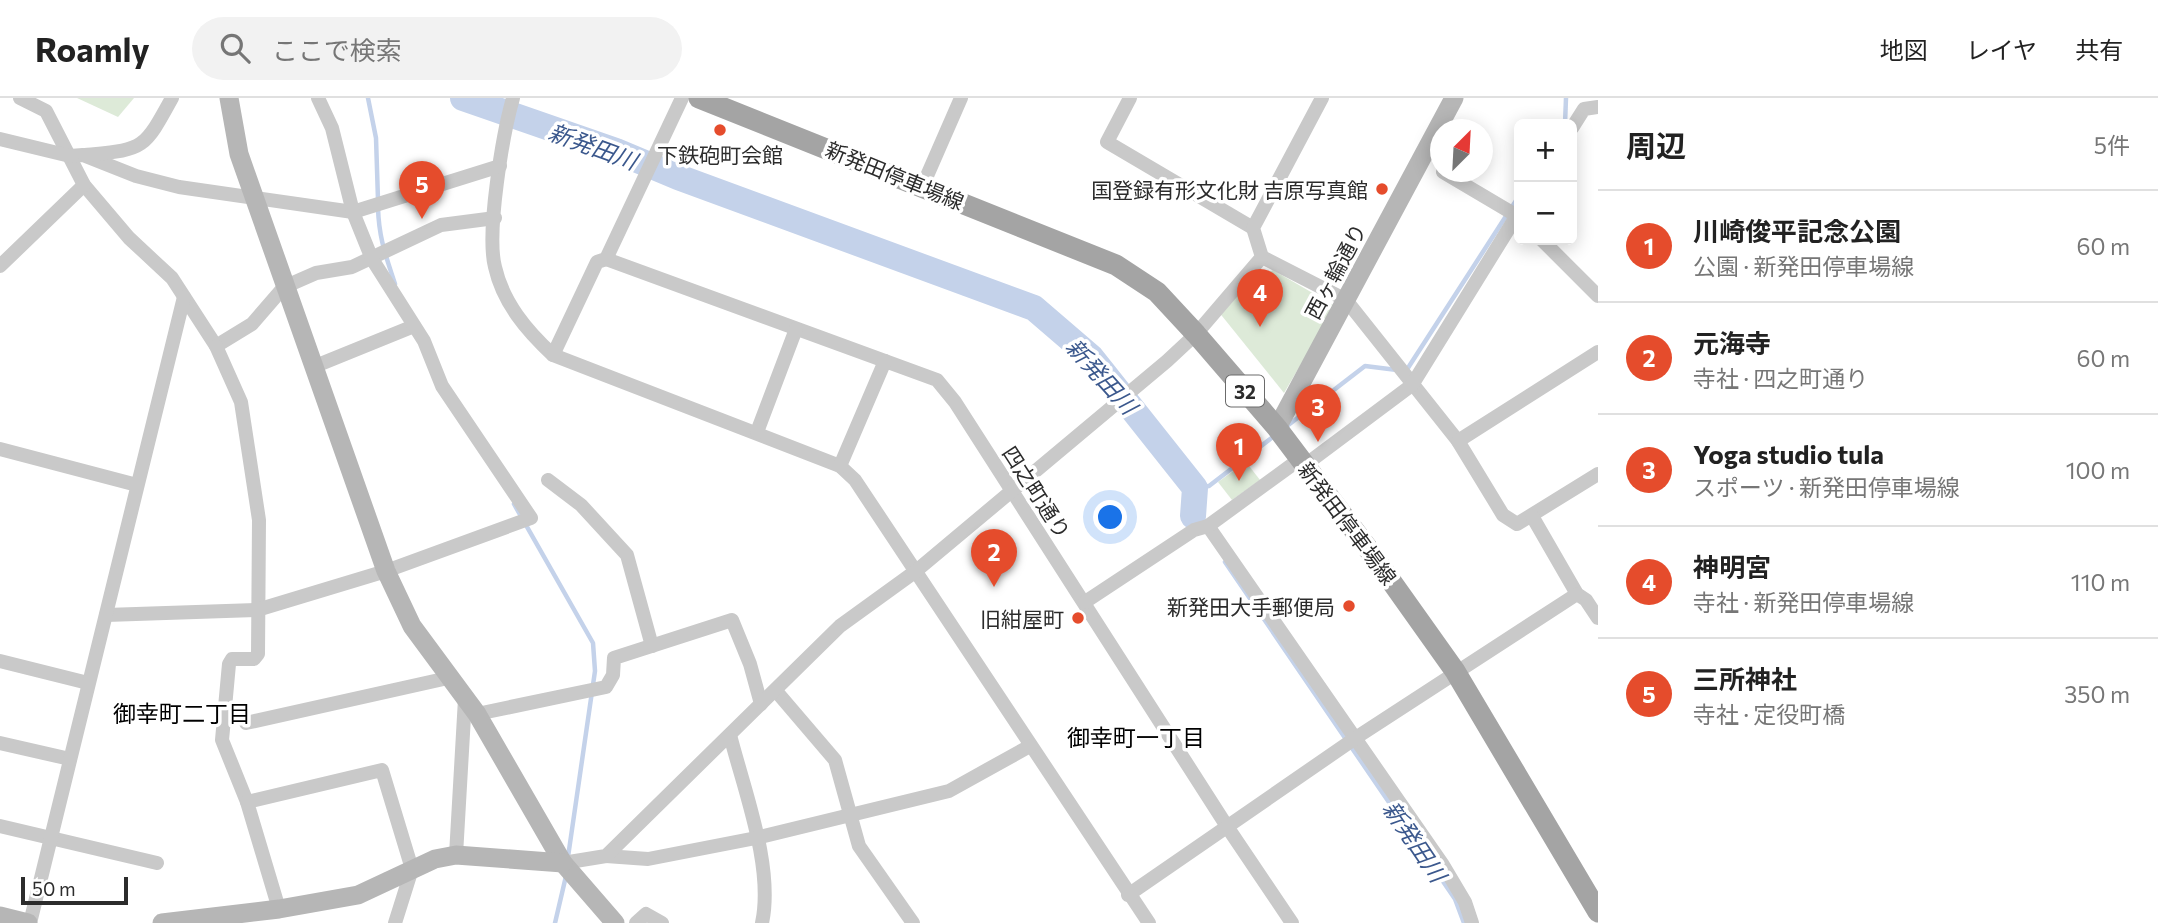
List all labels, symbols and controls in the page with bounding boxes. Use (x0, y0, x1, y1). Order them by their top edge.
search box (192, 17, 682, 80)
text: Roamly (35, 28, 150, 69)
icon: search (216, 29, 254, 67)
text: ここで検索 (272, 34, 402, 65)
text: 地図 (1880, 35, 1928, 64)
text: レイヤ (1966, 35, 2037, 64)
text: 共有 (2075, 35, 2123, 64)
water label: 新発田川 (545, 117, 644, 176)
north arrow (1430, 119, 1493, 182)
map controls (1514, 119, 1577, 245)
button: + (1514, 119, 1577, 182)
marker: 下鉄砲町会館 (712, 122, 728, 138)
text: 周辺 (1626, 126, 1686, 163)
text: 5件 (2094, 131, 2130, 159)
street label: 新発田停車場線 (822, 136, 968, 214)
place label: 下鉄砲町会館 (657, 142, 783, 167)
pin: 5 (399, 161, 445, 219)
place label: 国登録有形文化財 吉原写真館 (1091, 177, 1368, 202)
marker: 国登録有形文化財 吉原写真館 (1374, 181, 1390, 197)
button: − (1514, 182, 1577, 245)
text: 川崎俊平記念公園 (1693, 215, 1901, 246)
street label: 西ヶ輪通り (1299, 219, 1371, 323)
text: 1 (1644, 232, 1654, 260)
text: 60 m (2077, 232, 2130, 260)
text: 公園 · 新発田停車場線 (1693, 252, 1914, 280)
pin: 4 (1237, 269, 1283, 327)
text: 元海寺 (1693, 327, 1771, 358)
water label: 新発田川 (1061, 332, 1145, 422)
text: 2 (1642, 344, 1656, 372)
text: 60 m (2077, 344, 2130, 372)
text: 寺社 · 四之町通り (1693, 364, 1868, 392)
road number: 32 (1226, 376, 1264, 406)
pin: 3 (1295, 384, 1341, 442)
pin: 1 (1216, 423, 1262, 481)
text: Yoga studio tula (1693, 438, 1884, 469)
street label: 四之町通り (998, 441, 1076, 543)
text: 3 (1642, 456, 1656, 484)
text: 100 m (2066, 456, 2130, 484)
street label: 新発田停車場線 (1294, 457, 1402, 589)
text: スポーツ · 新発田停車場線 (1693, 473, 1960, 501)
your location (1093, 500, 1127, 534)
pin: 2 (971, 529, 1017, 587)
text: 神明宮 (1693, 551, 1771, 582)
text: 4 (1642, 568, 1656, 596)
text: 110 m (2071, 568, 2130, 596)
text: 寺社 · 新発田停車場線 (1693, 588, 1914, 616)
place label: 新発田大手郵便局 (1167, 594, 1335, 619)
marker: 新発田大手郵便局 (1341, 598, 1357, 614)
place label: 旧紺屋町 (980, 606, 1064, 631)
marker: 旧紺屋町 (1070, 610, 1086, 626)
text: 三所神社 (1693, 663, 1797, 694)
text: 5 (1642, 680, 1656, 708)
text: 350 m (2064, 680, 2130, 708)
district label: 御幸町二丁目 (113, 699, 251, 727)
text: 寺社 · 定役町橋 (1693, 700, 1845, 728)
district label: 御幸町一丁目 (1067, 723, 1205, 751)
water label: 新発田川 (1378, 795, 1454, 889)
scale bar (21, 874, 128, 906)
text: 50 m (32, 877, 76, 900)

